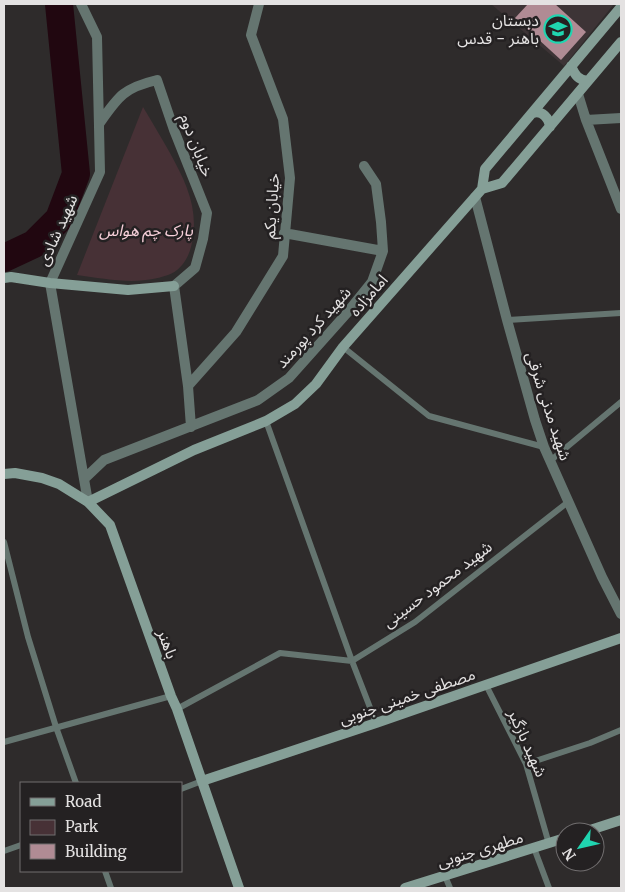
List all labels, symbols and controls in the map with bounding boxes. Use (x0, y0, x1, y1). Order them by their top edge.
place label: دبستان باهنر - قدس (457, 10, 539, 48)
school or university icon: دبستان باهنر - قدس (543, 14, 573, 44)
street label: خیابان دوم (173, 110, 218, 181)
street label: خیابان یکم (259, 173, 286, 240)
street label: شهید شادی (32, 191, 82, 269)
park label: پارک چم هواس (99, 220, 193, 243)
street label: امامزاده (344, 270, 392, 320)
street label: شهید کرد پورمند (271, 282, 356, 373)
street label: شهید مدنی شرقی (522, 349, 576, 463)
street label: شهید محمود حسینی (378, 536, 496, 632)
street label: باهنر (153, 626, 183, 662)
street label: مصطفی خمینی جنوبی (336, 663, 478, 729)
street label: شهید بازگیر (504, 705, 552, 780)
legend (20, 782, 182, 872)
text: Road (65, 792, 101, 811)
text: Park (65, 817, 99, 836)
north arrow (555, 822, 605, 872)
street label: مطهری جنوبی (435, 826, 525, 872)
text: Building (65, 842, 127, 861)
text: N (559, 845, 580, 864)

